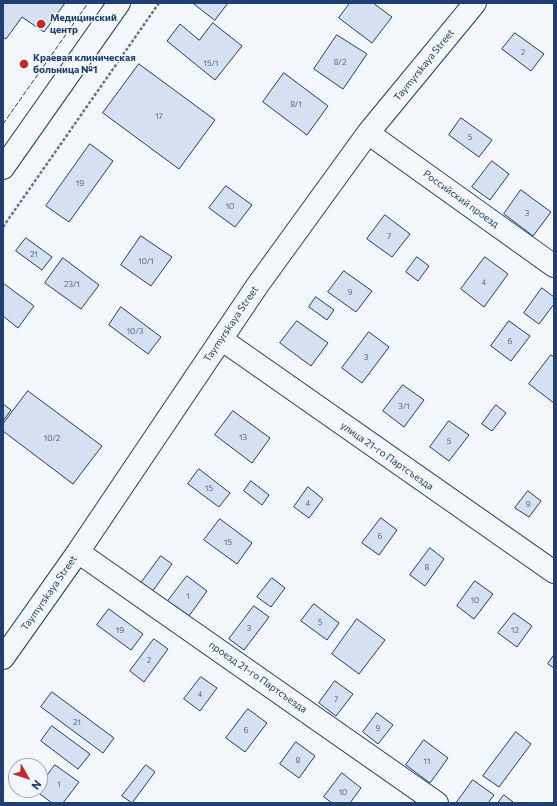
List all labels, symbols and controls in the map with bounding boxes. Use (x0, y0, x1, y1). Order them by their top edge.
place label: Медицинский центр (50, 12, 117, 36)
marker: Медицинский центр (35, 18, 47, 30)
street label: Taymyrskaya Street (391, 27, 457, 103)
house number: 2 (521, 47, 525, 57)
place label: Краевая клиническая больница №1 (33, 52, 136, 76)
house number: 8/2 (334, 57, 346, 67)
marker: Краевая клиническая больница №1 (18, 58, 30, 70)
house number: 15/1 (204, 58, 218, 68)
house number: 8/1 (290, 99, 302, 109)
house number: 17 (155, 111, 163, 121)
house number: 5 (468, 132, 472, 142)
street label: Российский проезд (421, 168, 501, 230)
house number: 19 (76, 178, 84, 188)
house number: 10 (226, 201, 234, 211)
house number: 3 (525, 208, 529, 218)
house number: 7 (387, 231, 391, 241)
house number: 21 (30, 249, 38, 259)
house number: 10/1 (138, 256, 154, 266)
house number: 4 (482, 277, 486, 287)
house number: 23/1 (64, 279, 80, 289)
street label: Taymyrskaya Street (201, 284, 261, 364)
house number: 9 (348, 287, 352, 297)
house number: 10/3 (127, 326, 143, 336)
house number: 6 (508, 336, 512, 346)
house number: 3 (364, 352, 368, 362)
house number: 3/1 (398, 401, 410, 411)
street label: улица 21-го Партсъезда (338, 419, 436, 493)
house number: 13 (239, 432, 247, 442)
house number: 10/2 (44, 433, 60, 443)
house number: 5 (447, 436, 451, 446)
house number: 15 (205, 483, 213, 493)
house number: 4 (306, 498, 310, 508)
house number: 9 (526, 499, 530, 509)
house number: 6 (378, 531, 382, 541)
house number: 15 (224, 537, 232, 547)
street label: Taymyrskaya Street (19, 553, 79, 633)
house number: 8 (425, 562, 429, 572)
house number: 1 (186, 591, 190, 601)
house number: 10 (471, 595, 479, 605)
house number: 5 (318, 617, 322, 627)
house number: 3 (247, 623, 251, 633)
house number: 19 (116, 625, 124, 635)
house number: 12 (511, 625, 519, 635)
street label: проезд 21-го Партсъезда (207, 639, 309, 715)
house number: 2 (147, 655, 151, 665)
house number: 4 (198, 689, 202, 699)
house number: 7 (334, 694, 338, 704)
house number: 21 (73, 717, 81, 727)
house number: 9 (376, 723, 380, 733)
house number: 6 (244, 725, 248, 735)
house number: 8 (296, 755, 300, 765)
house number: 11 (424, 756, 430, 766)
north arrow (8, 758, 48, 798)
text: N (29, 778, 45, 793)
house number: 1 (57, 779, 61, 789)
house number: 10 (339, 787, 347, 797)

